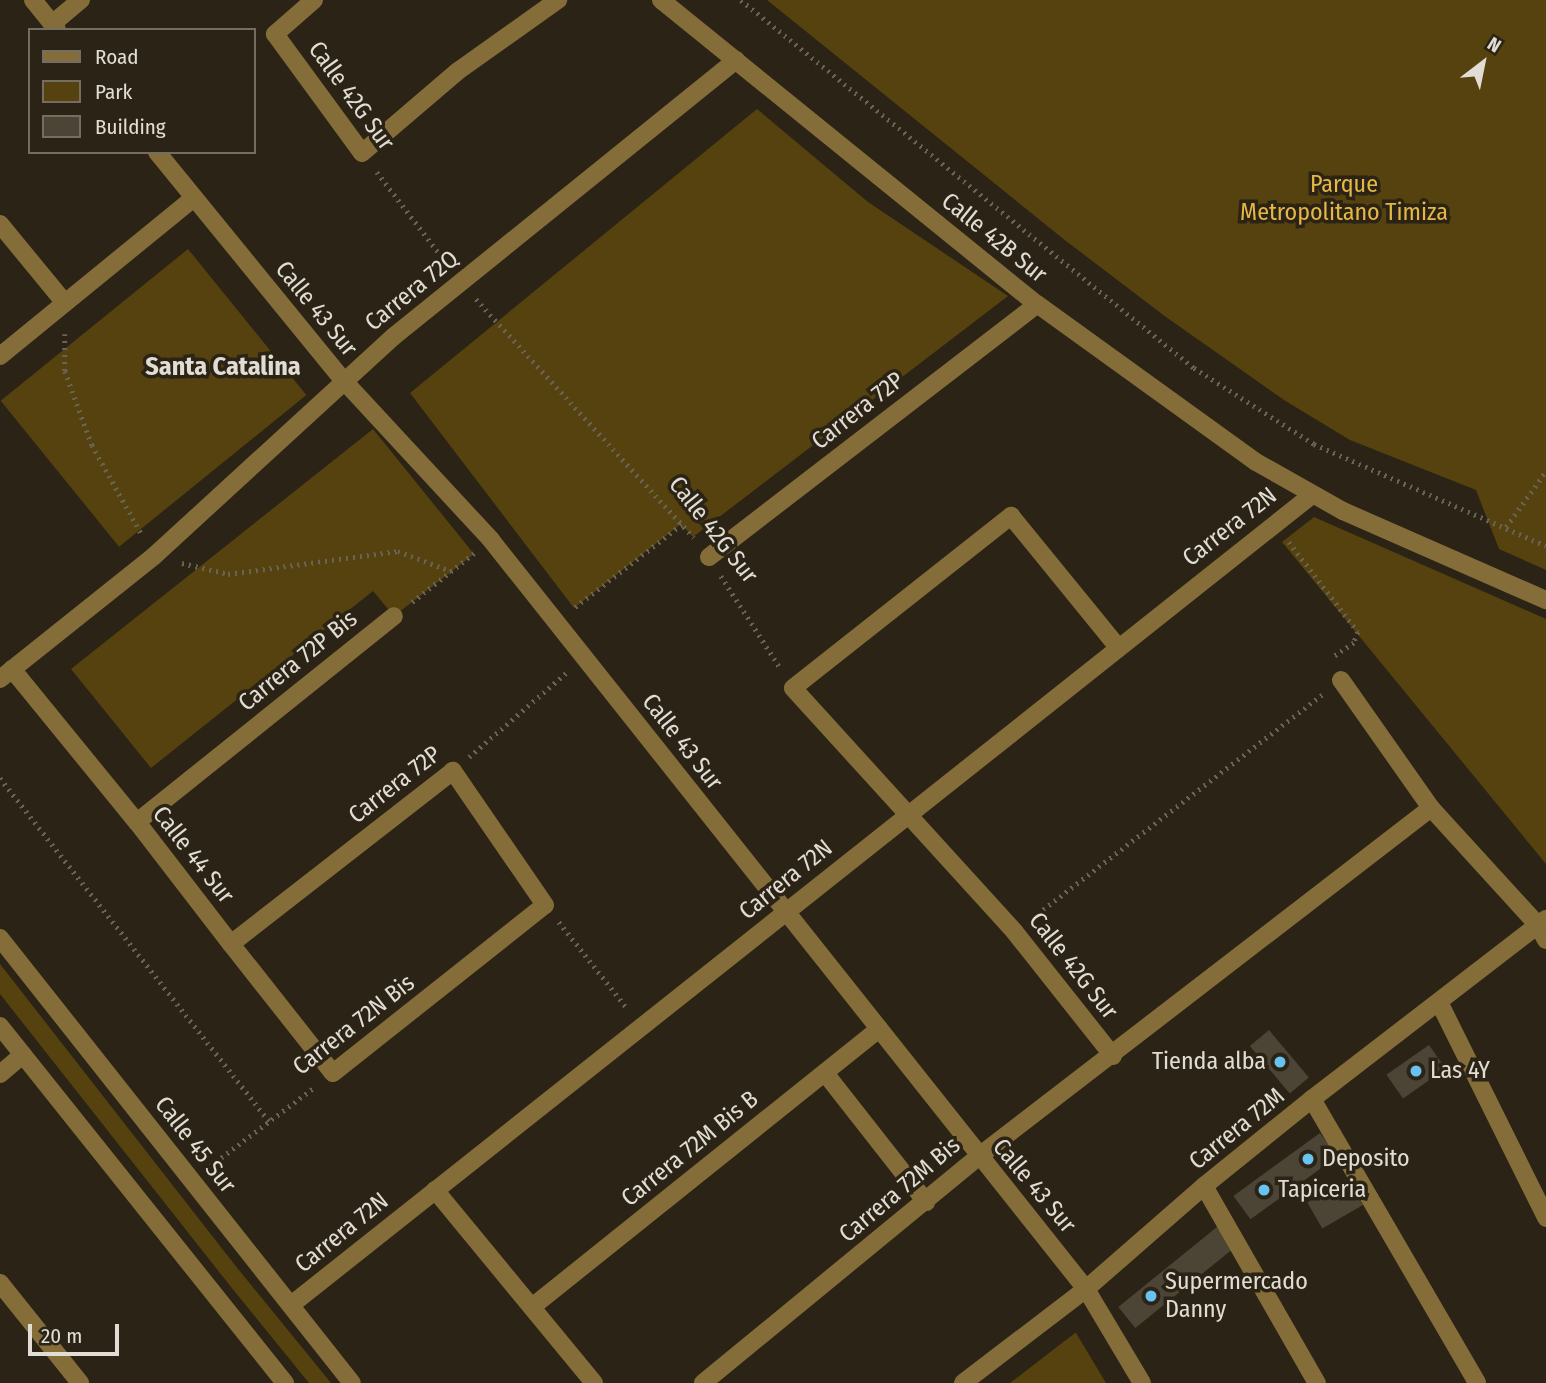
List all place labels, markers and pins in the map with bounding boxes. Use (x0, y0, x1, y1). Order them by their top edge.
place label: Tienda alba (1152, 1048, 1266, 1076)
marker: Tienda alba (1272, 1054, 1288, 1070)
place label: Las 4Y (1430, 1057, 1490, 1085)
marker: Las 4Y (1408, 1063, 1424, 1079)
place label: Deposito (1322, 1145, 1410, 1173)
marker: Deposito (1300, 1151, 1316, 1167)
place label: Tapiceria (1278, 1176, 1366, 1204)
marker: Tapiceria (1256, 1182, 1272, 1198)
place label: Supermercado Danny (1165, 1268, 1308, 1324)
marker: Supermercado Danny (1143, 1288, 1159, 1304)

